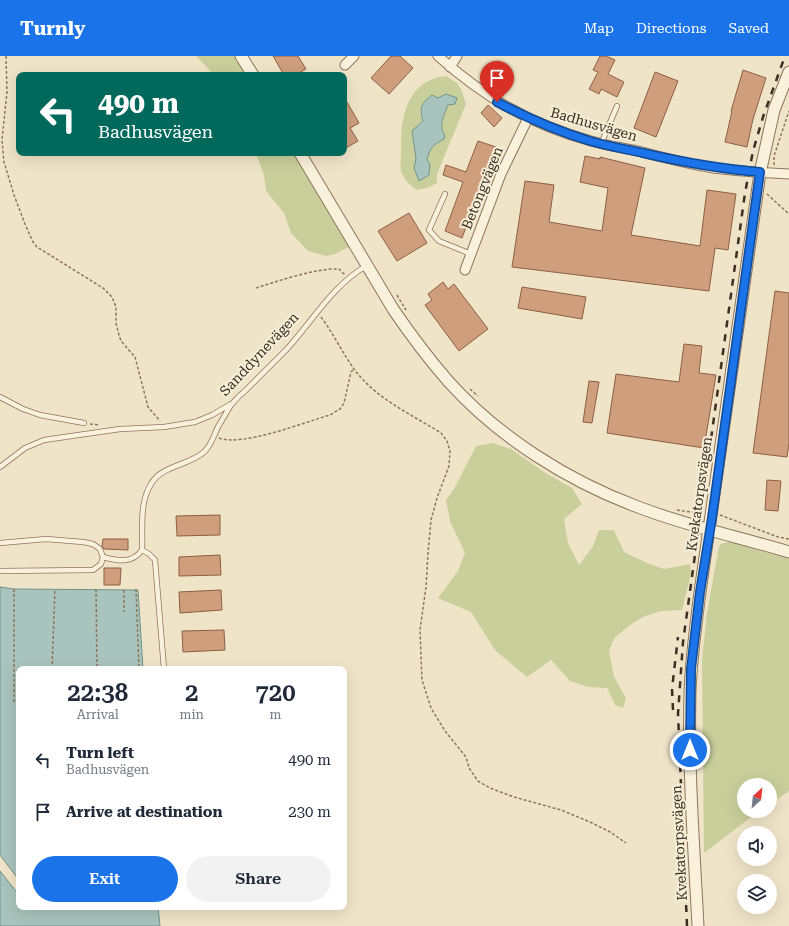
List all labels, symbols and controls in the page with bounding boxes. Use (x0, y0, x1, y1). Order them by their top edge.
text: Turnly (20, 17, 85, 40)
text: Map (584, 20, 614, 36)
text: Directions (636, 20, 706, 36)
text: Saved (728, 20, 769, 36)
pin (480, 61, 514, 102)
icon: arrive (486, 67, 508, 89)
text: 490 m (98, 87, 179, 120)
icon: left (32, 88, 84, 140)
street label: Badhusvägen (549, 104, 639, 144)
text: Badhusvägen (98, 121, 213, 142)
street label: Betongvägen (458, 144, 506, 232)
street label: Sanddynevägen (216, 309, 302, 399)
street label: Kvekatorpsvägen (683, 436, 715, 552)
text: 22:38 (67, 679, 128, 707)
text: 2 (185, 679, 198, 707)
text: 720 (255, 679, 296, 707)
text: Arrival (77, 707, 119, 722)
text: min (180, 707, 204, 722)
text: m (270, 707, 281, 722)
position arrow (669, 729, 711, 771)
text: Turn left (66, 744, 134, 762)
icon: left (32, 749, 54, 771)
text: 490 m (288, 751, 331, 769)
text: Badhusvägen (66, 762, 149, 777)
north arrow (737, 778, 777, 818)
map controls (737, 778, 777, 914)
street label: Kvekatorpsvägen (668, 785, 690, 901)
icon: arrive (32, 801, 54, 823)
text: Arrive at destination (66, 803, 222, 821)
text: 230 m (288, 803, 331, 821)
button: sound (737, 826, 777, 866)
button: Exit (32, 856, 178, 902)
button: Share (186, 856, 331, 902)
button: layers (737, 874, 777, 914)

